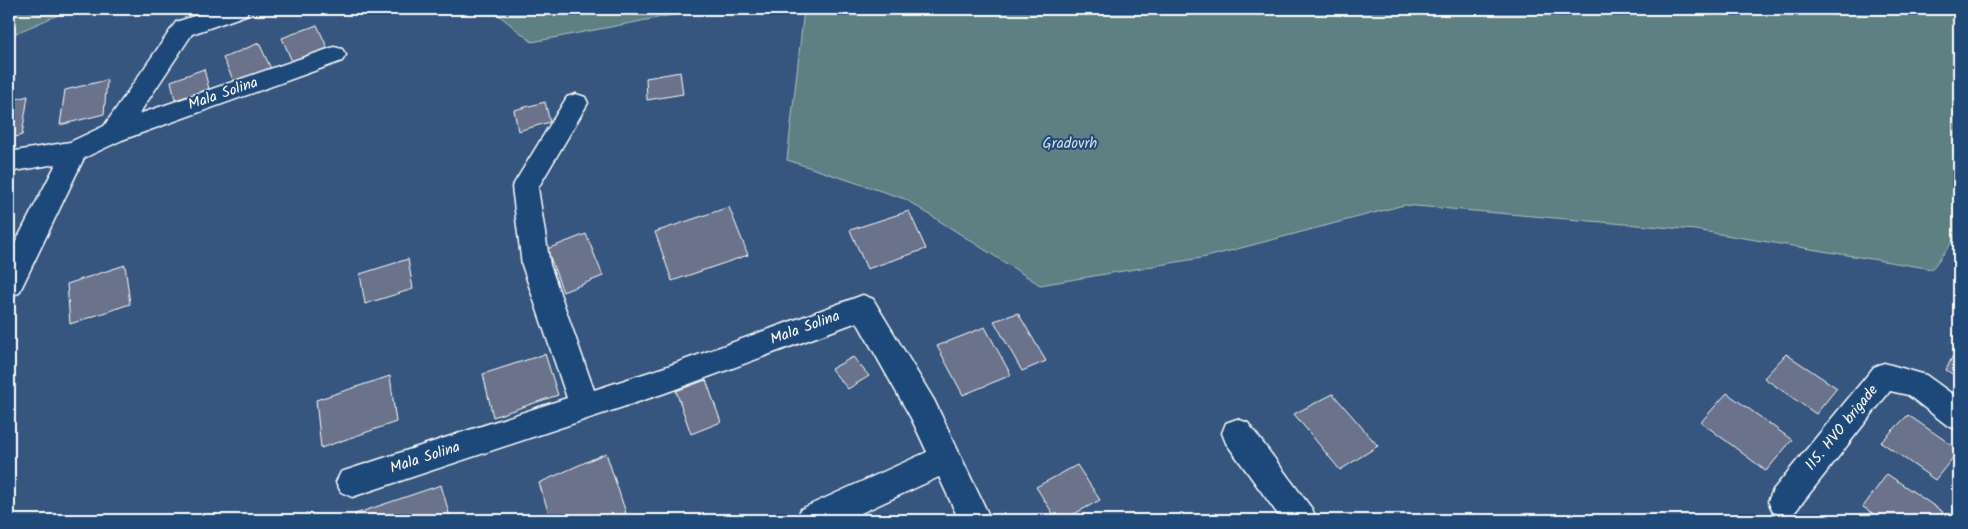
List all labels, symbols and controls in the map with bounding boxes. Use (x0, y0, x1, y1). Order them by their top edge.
street label: Mala Solina (185, 71, 261, 117)
park label: Gradovrh (1043, 132, 1097, 156)
street label: Mala Solina (767, 304, 843, 352)
street label: 115. HVO brigade (1800, 379, 1885, 476)
street label: Mala Solina (387, 435, 463, 481)

